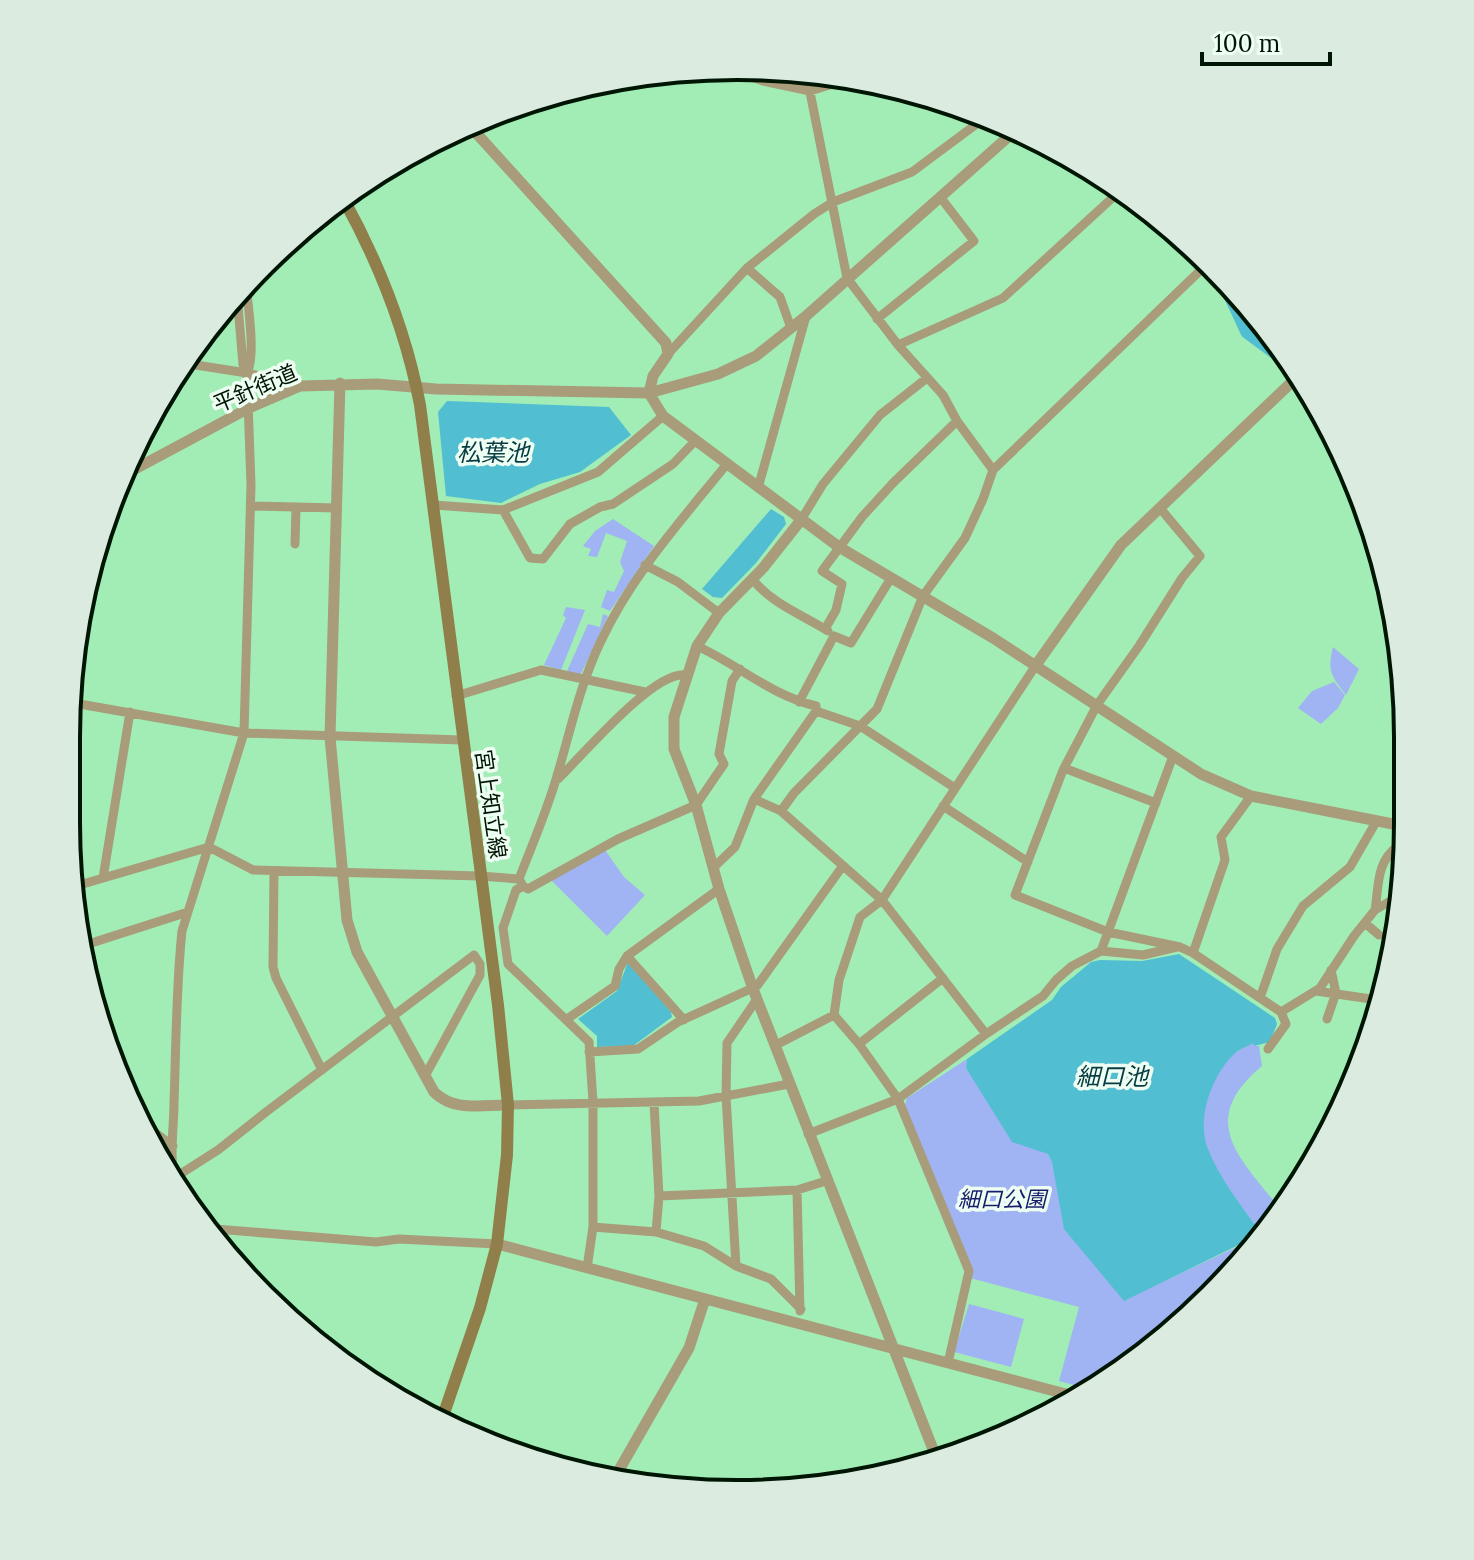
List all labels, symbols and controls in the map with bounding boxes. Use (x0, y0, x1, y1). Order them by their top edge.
scale bar (1202, 16, 1330, 66)
text: 100 m (1214, 28, 1280, 59)
street label: 平針街道 (209, 358, 301, 418)
water label: 松葉池 (457, 437, 531, 468)
street label: 宮上知立線 (469, 748, 513, 860)
water label: 細口池 (1076, 1061, 1150, 1092)
park label: 細口公園 (958, 1185, 1049, 1213)

